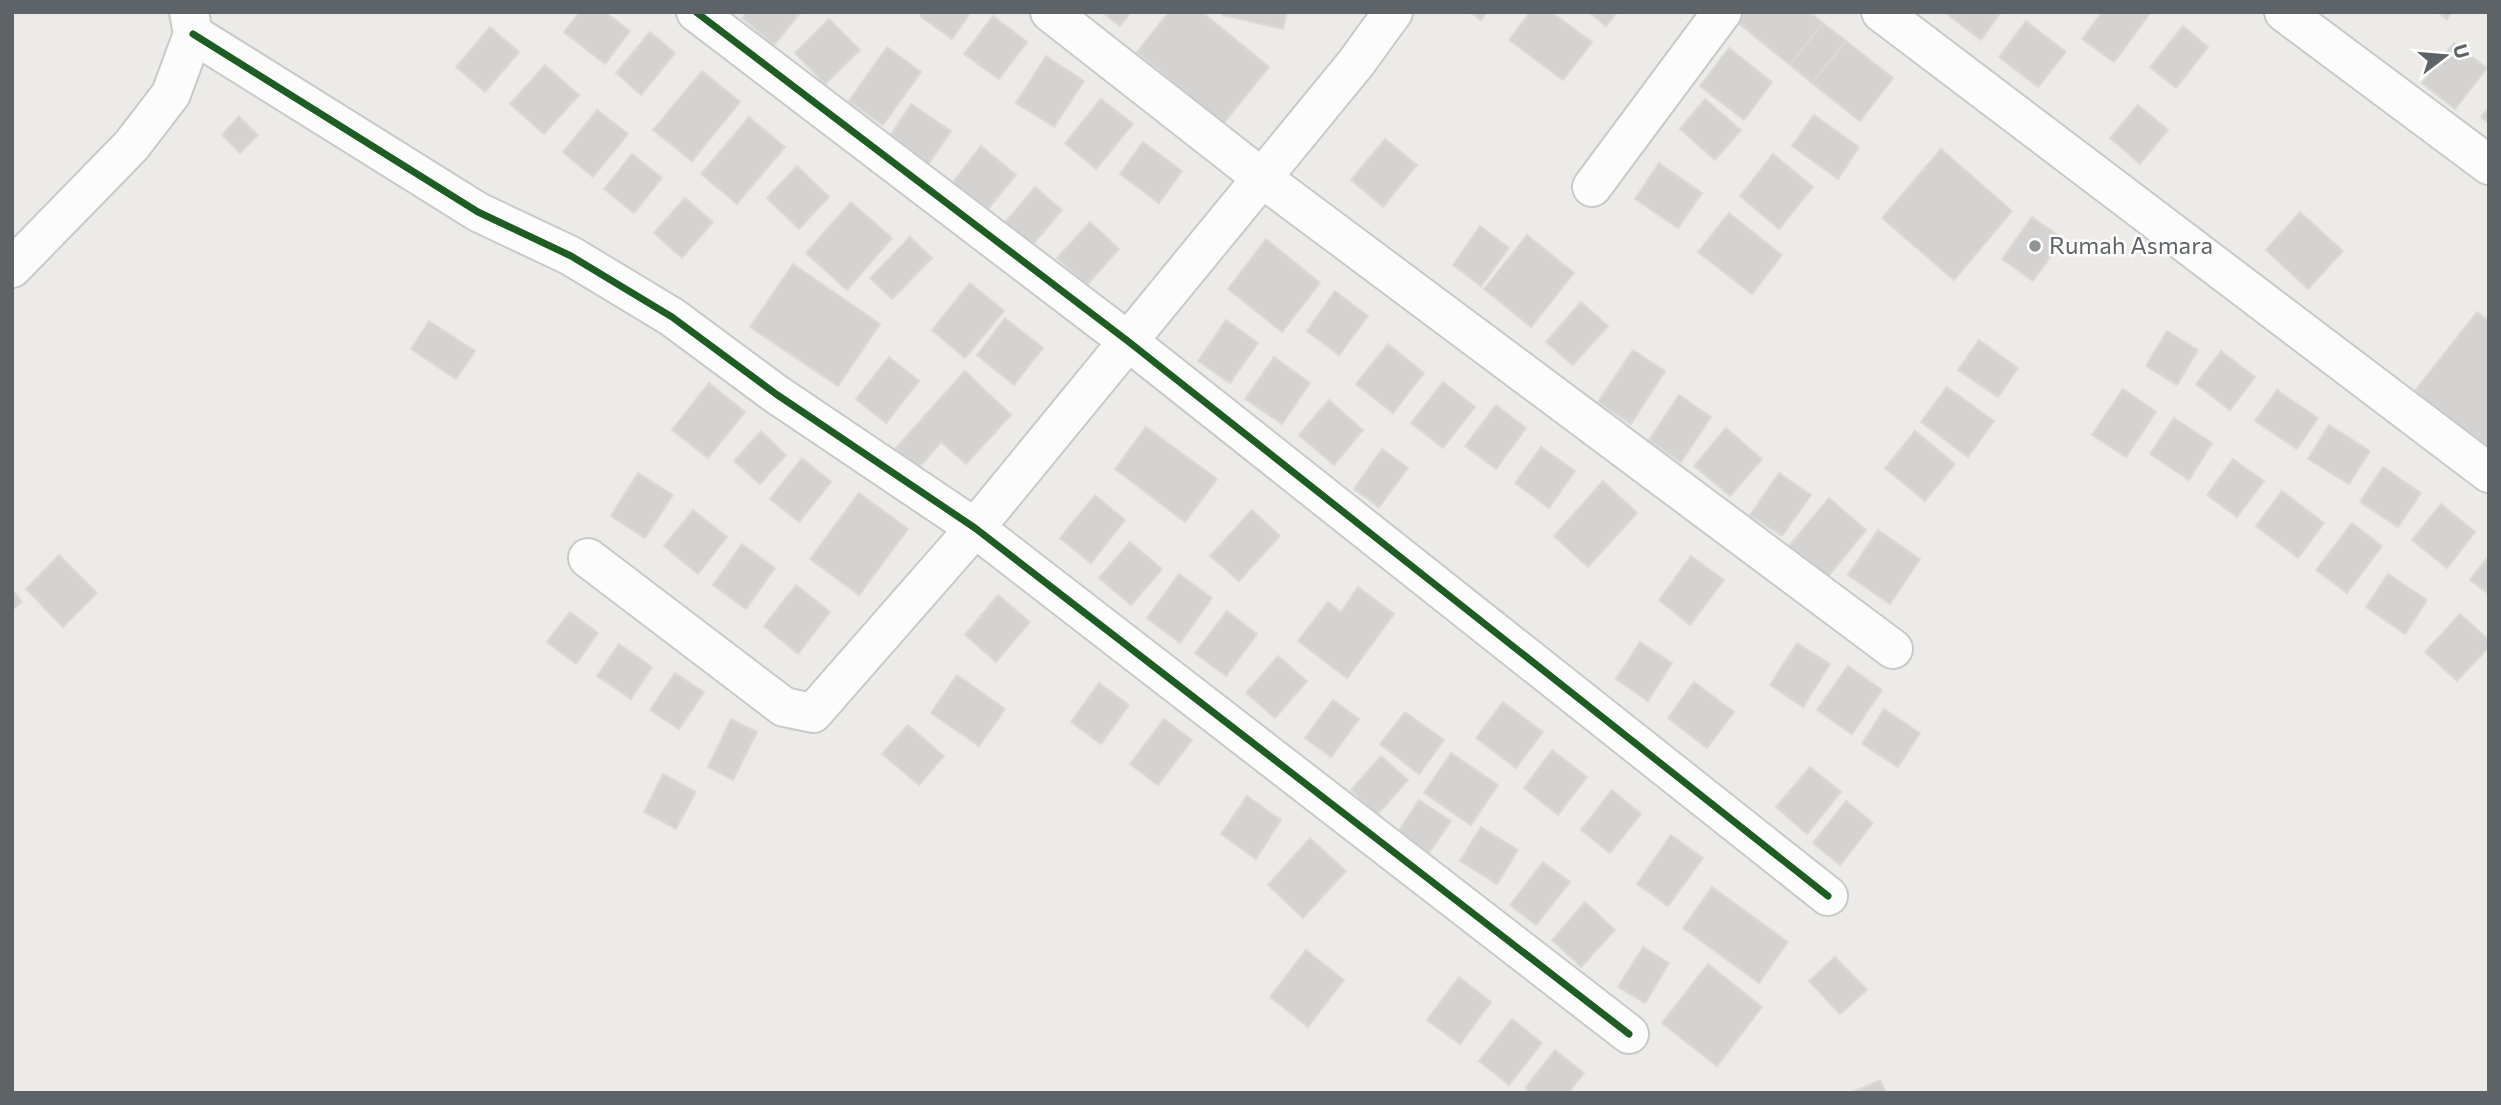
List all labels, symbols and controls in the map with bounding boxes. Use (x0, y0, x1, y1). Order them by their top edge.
north arrow (2410, 21, 2480, 91)
text: U (2449, 41, 2475, 61)
place label: Rumah Asmara (2049, 230, 2213, 259)
marker: Rumah Asmara (2027, 238, 2043, 254)

